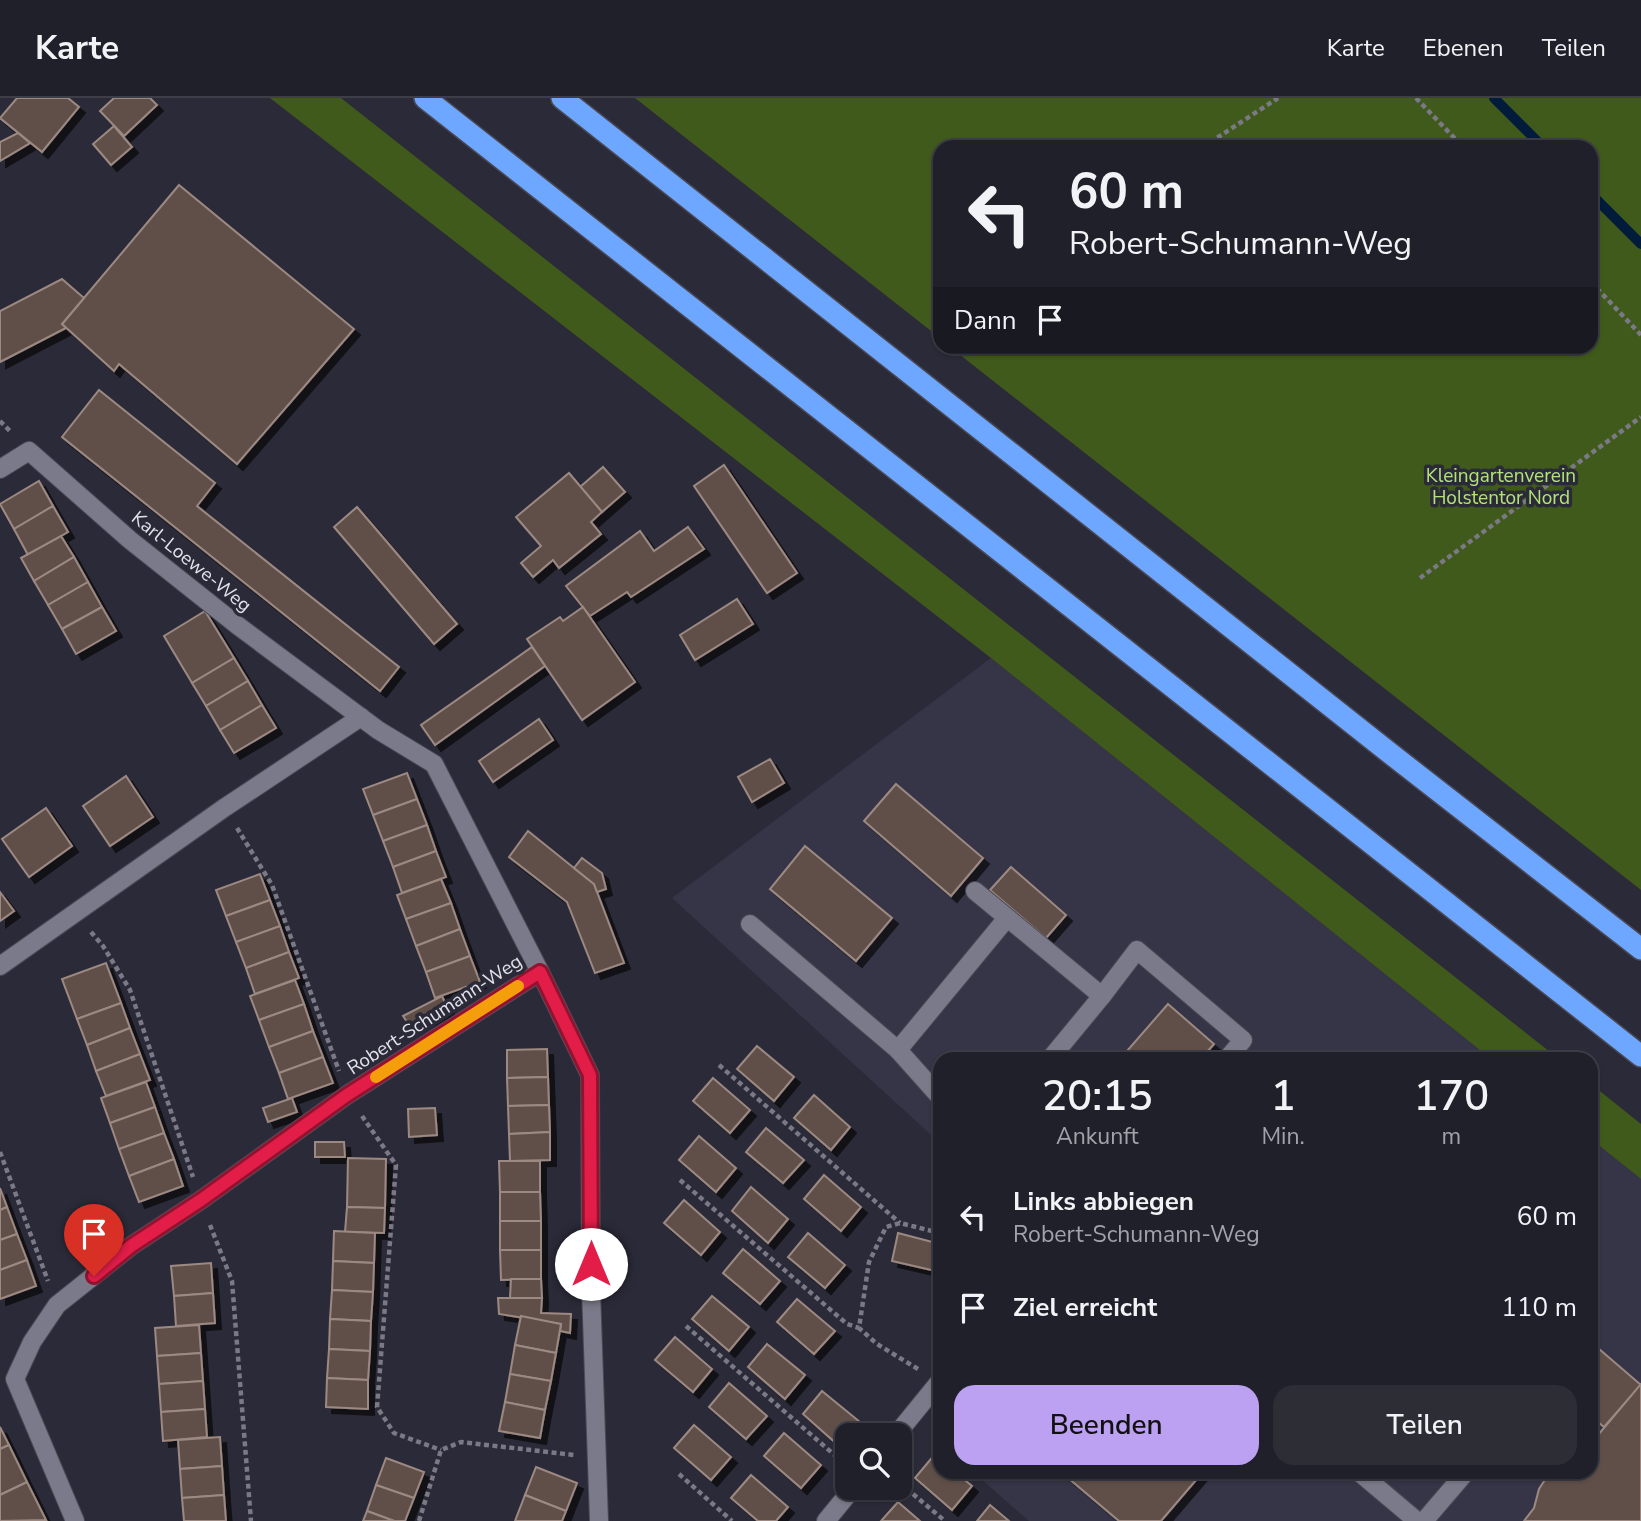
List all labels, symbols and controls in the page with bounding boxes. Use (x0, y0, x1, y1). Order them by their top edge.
text: Karte (35, 26, 119, 71)
text: Karte (1327, 32, 1385, 64)
text: Ebenen (1423, 32, 1504, 64)
text: Teilen (1542, 32, 1606, 64)
text: 60 m (1069, 158, 1184, 225)
icon: left (954, 168, 1045, 259)
text: Robert-Schumann-Weg (1069, 222, 1412, 265)
icon: arrive (1031, 301, 1069, 339)
text: Dann (954, 303, 1017, 338)
park label: Kleingartenverein Holstentor Nord (1426, 463, 1576, 511)
street label: Karl-Loewe-Weg (126, 505, 257, 618)
street label: Robert-Schumann-Weg (342, 948, 527, 1081)
text: 20:15 (1042, 1068, 1153, 1125)
text: 1 (1270, 1068, 1296, 1125)
text: 170 (1414, 1068, 1489, 1125)
text: Ankunft (1056, 1121, 1138, 1152)
text: Min. (1261, 1121, 1305, 1152)
text: m (1442, 1121, 1461, 1152)
text: Links abbiegen (1013, 1184, 1194, 1219)
icon: left (954, 1198, 992, 1236)
text: 60 m (1517, 1199, 1577, 1234)
pin (64, 1204, 124, 1276)
icon: arrive (75, 1215, 113, 1253)
text: Robert-Schumann-Weg (1013, 1219, 1260, 1250)
position arrow (554, 1227, 628, 1301)
icon: arrive (954, 1289, 992, 1327)
text: Ziel erreicht (1013, 1290, 1157, 1325)
text: 110 m (1501, 1290, 1577, 1325)
button: Beenden (954, 1385, 1259, 1465)
button: Teilen (1273, 1385, 1577, 1465)
map controls (835, 1423, 912, 1500)
button: search (835, 1423, 912, 1500)

